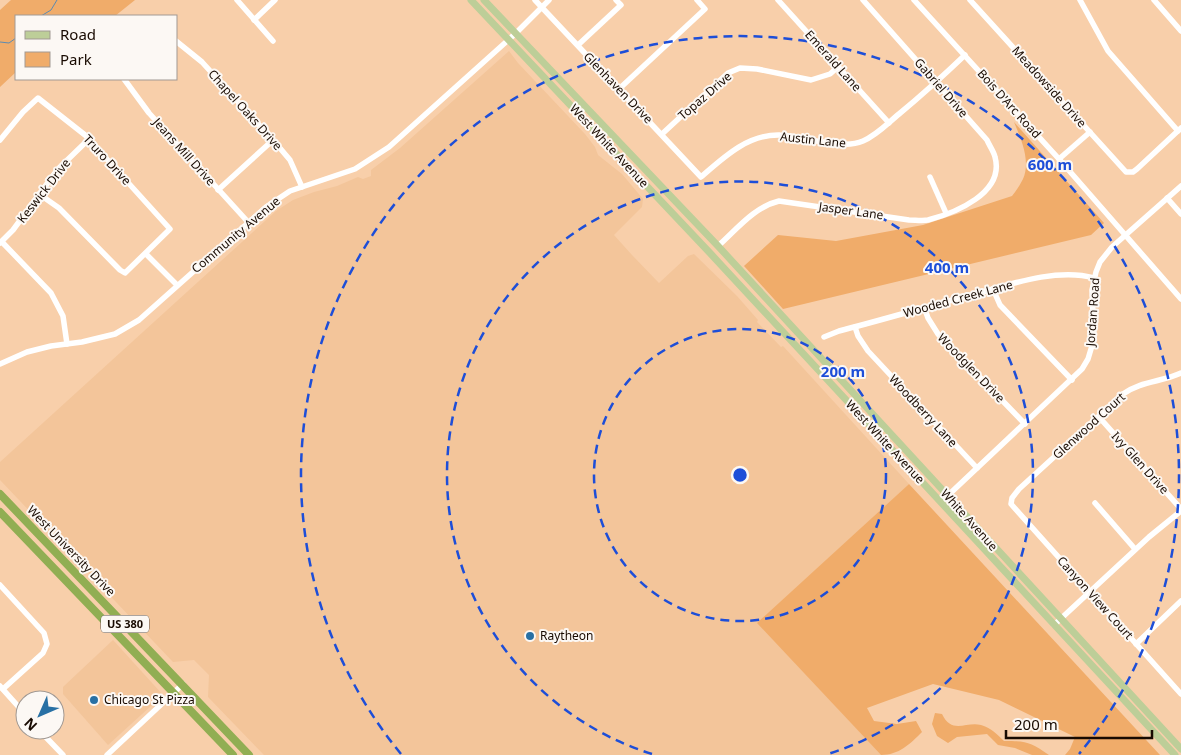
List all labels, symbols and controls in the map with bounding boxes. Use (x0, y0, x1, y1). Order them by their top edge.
legend (15, 15, 178, 80)
text: Road (60, 24, 96, 44)
street label: Emerald Lane (801, 26, 866, 95)
street label: Meadowside Drive (1008, 42, 1091, 131)
street label: Glenhaven Drive (580, 48, 657, 127)
text: Park (60, 49, 92, 69)
street label: Gabriel Drive (911, 54, 972, 121)
street label: Bois D'Arc Road (974, 65, 1045, 142)
street label: Chapel Oaks Drive (205, 66, 286, 154)
street label: Topaz Drive (674, 68, 735, 124)
street label: West White Avenue (566, 100, 653, 191)
street label: Jeans Mill Drive (149, 113, 220, 189)
street label: Austin Lane (779, 128, 847, 151)
street label: Truro Drive (80, 131, 135, 189)
text: 600 m (1028, 154, 1072, 174)
street label: Keswick Drive (13, 155, 74, 226)
street label: Community Avenue (188, 192, 284, 277)
street label: Jasper Lane (817, 197, 885, 223)
text: 400 m (925, 257, 969, 277)
street label: Wooded Creek Lane (901, 276, 1015, 321)
street label: Jordan Road (1082, 277, 1103, 348)
street label: Woodglen Drive (934, 329, 1009, 406)
text: 200 m (821, 361, 865, 381)
street label: Woodberry Lane (885, 371, 962, 451)
street label: Glenwood Court (1049, 388, 1129, 463)
street label: West White Avenue (842, 396, 929, 487)
street label: Ivy Glen Drive (1108, 428, 1173, 498)
centre of rings (731, 466, 749, 484)
street label: White Avenue (937, 485, 1002, 555)
street label: West University Drive (24, 502, 119, 600)
street label: Canyon View Court (1053, 552, 1138, 643)
road number: US 380 (101, 616, 149, 632)
place label: Raytheon (540, 627, 594, 644)
marker: Raytheon (524, 630, 536, 642)
north arrow (15, 690, 65, 740)
place label: Chicago St Pizza (104, 691, 195, 708)
marker: Chicago St Pizza (88, 694, 100, 706)
scale bar (1006, 708, 1152, 740)
text: N (20, 714, 41, 735)
text: 200 m (1014, 714, 1058, 734)

